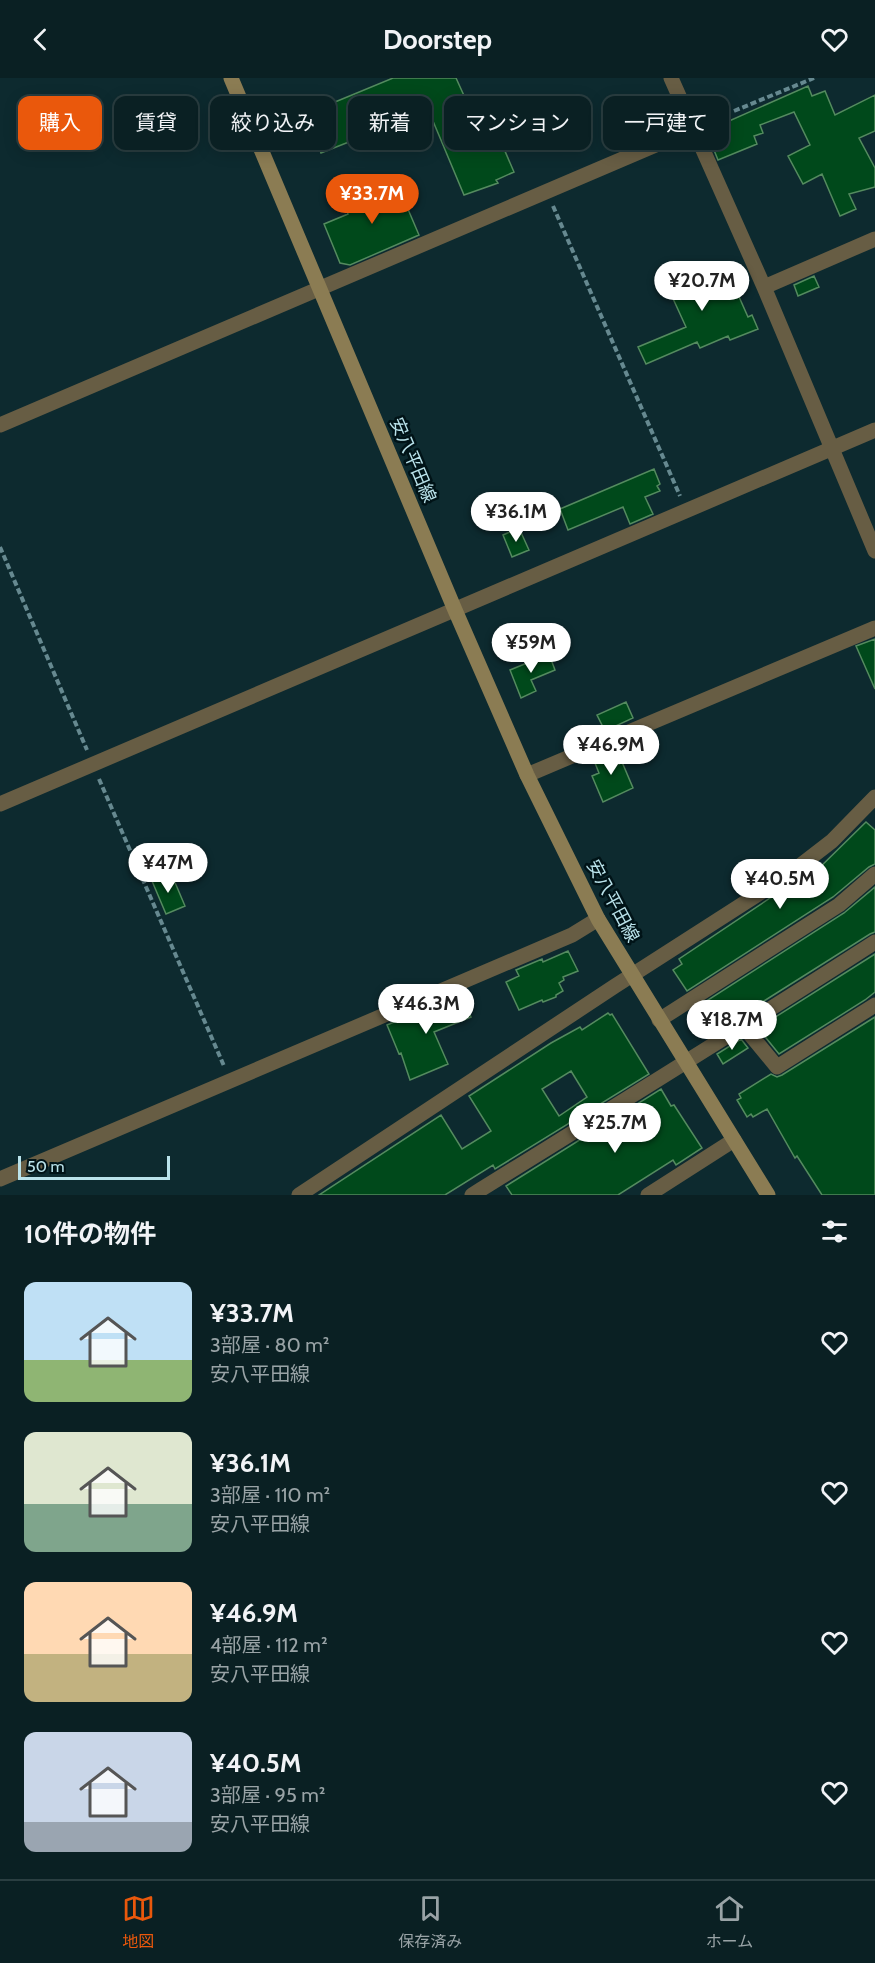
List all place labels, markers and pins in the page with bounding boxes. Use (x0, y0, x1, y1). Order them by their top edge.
pin: ¥33.7M (323, 174, 421, 225)
pin: ¥20.7M (653, 261, 751, 312)
pin: ¥36.1M (467, 492, 565, 543)
pin: ¥59M (495, 623, 567, 674)
pin: ¥46.9M (562, 725, 660, 776)
pin: ¥47M (132, 843, 204, 894)
pin: ¥40.5M (731, 859, 829, 910)
pin: ¥46.3M (377, 984, 475, 1035)
pin: ¥18.7M (683, 1000, 781, 1051)
pin: ¥25.7M (566, 1103, 664, 1154)

